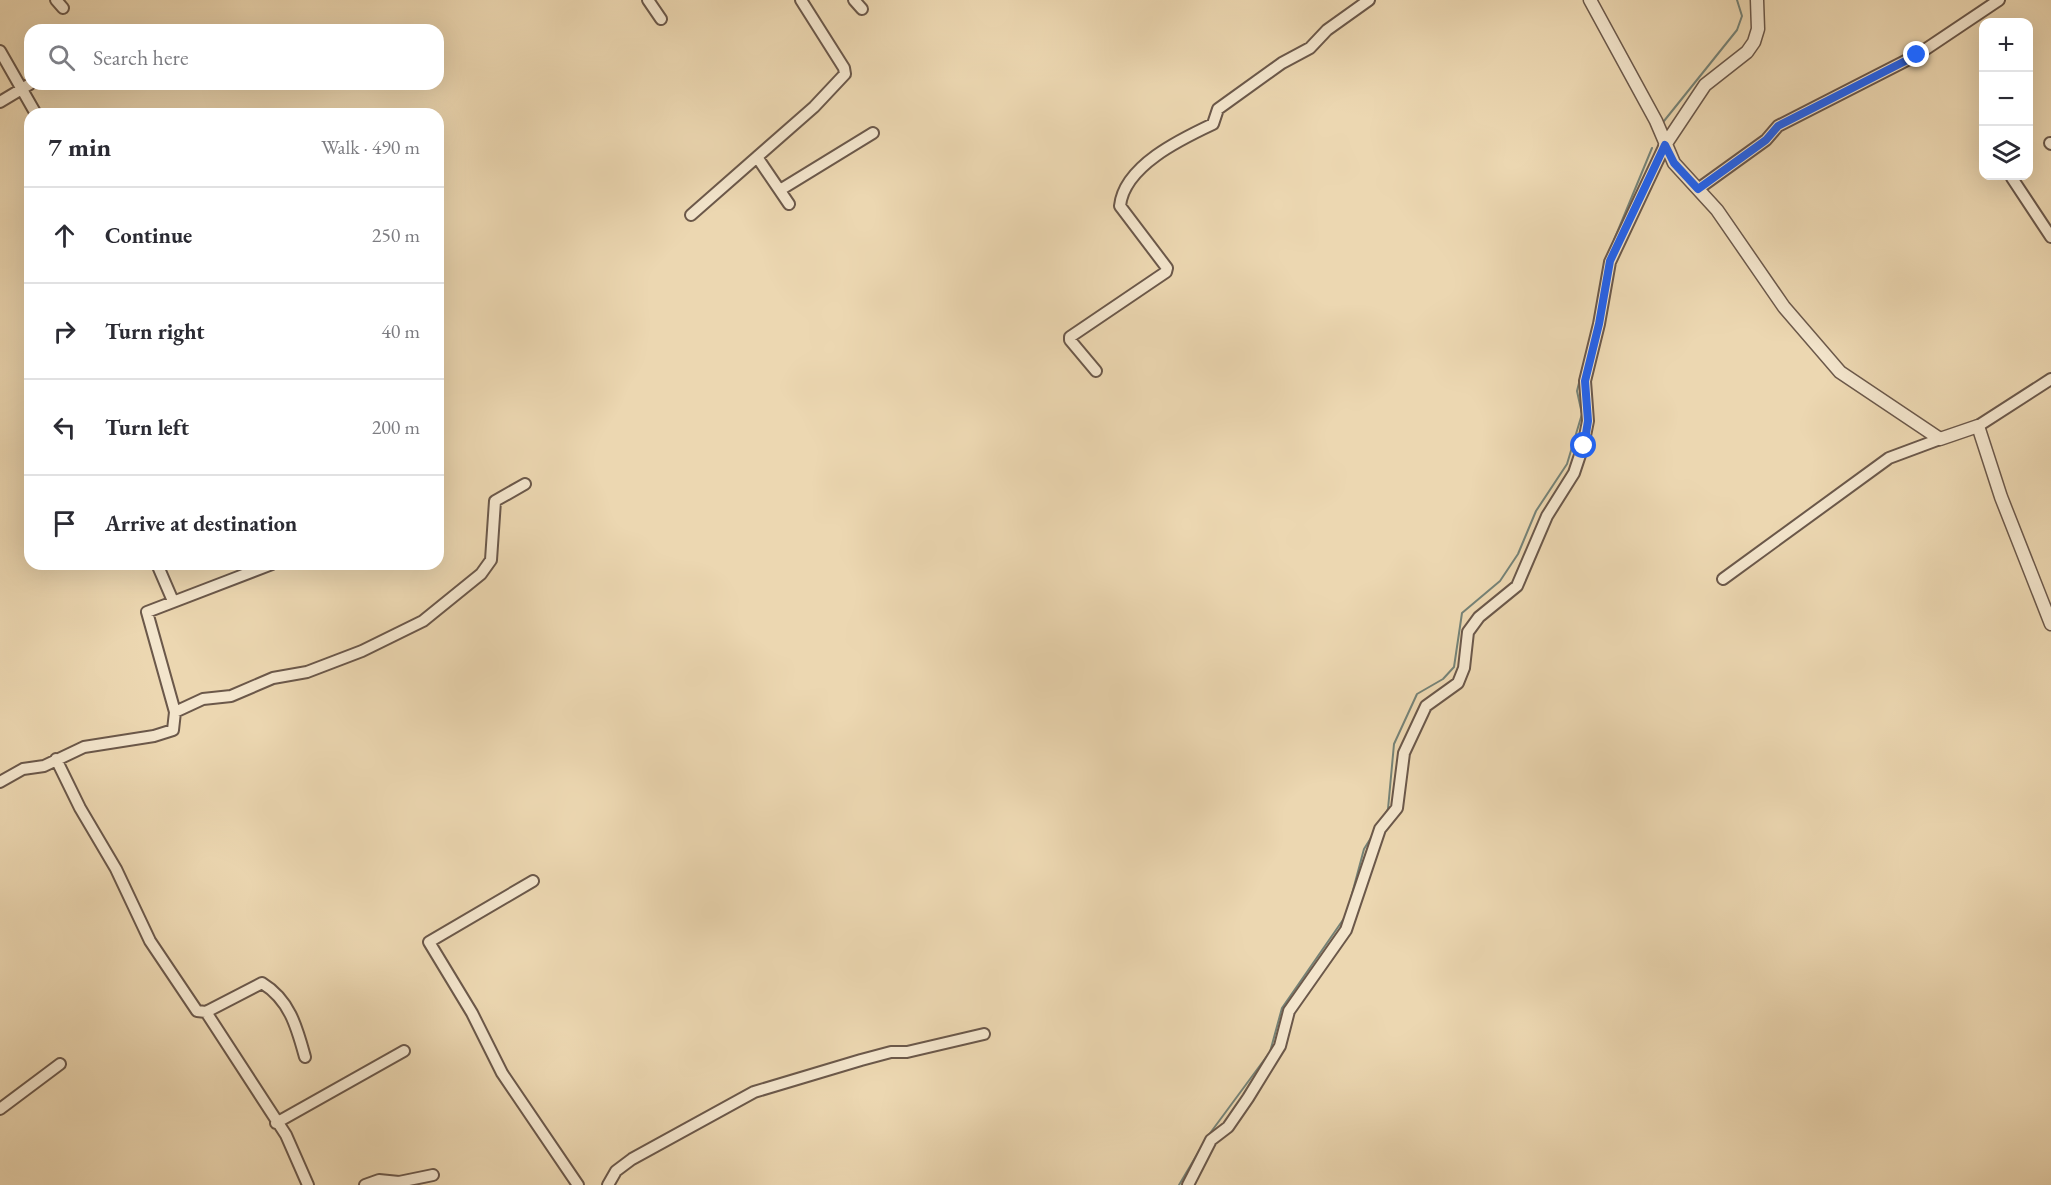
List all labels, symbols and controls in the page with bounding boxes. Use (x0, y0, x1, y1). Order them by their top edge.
map controls (1979, 18, 2033, 180)
button: + (1979, 18, 2033, 72)
search box (24, 24, 444, 90)
icon: search (45, 41, 78, 74)
route end (1903, 41, 1929, 67)
text: Search here (93, 43, 188, 72)
button: − (1979, 72, 2033, 126)
button: layers (1979, 126, 2033, 180)
text: 7 min (48, 130, 111, 164)
text: Walk · 490 m (321, 134, 420, 160)
icon: ahead (48, 219, 81, 252)
text: Continue (105, 221, 192, 250)
text: 250 m (372, 222, 420, 248)
icon: right (48, 315, 81, 348)
text: Turn right (105, 317, 204, 346)
text: 40 m (381, 318, 420, 344)
icon: left (48, 411, 81, 444)
text: Turn left (105, 413, 189, 442)
text: 200 m (372, 414, 420, 440)
route start (1570, 432, 1596, 458)
icon: arrive (48, 507, 81, 540)
text: Arrive at destination (105, 509, 297, 538)

